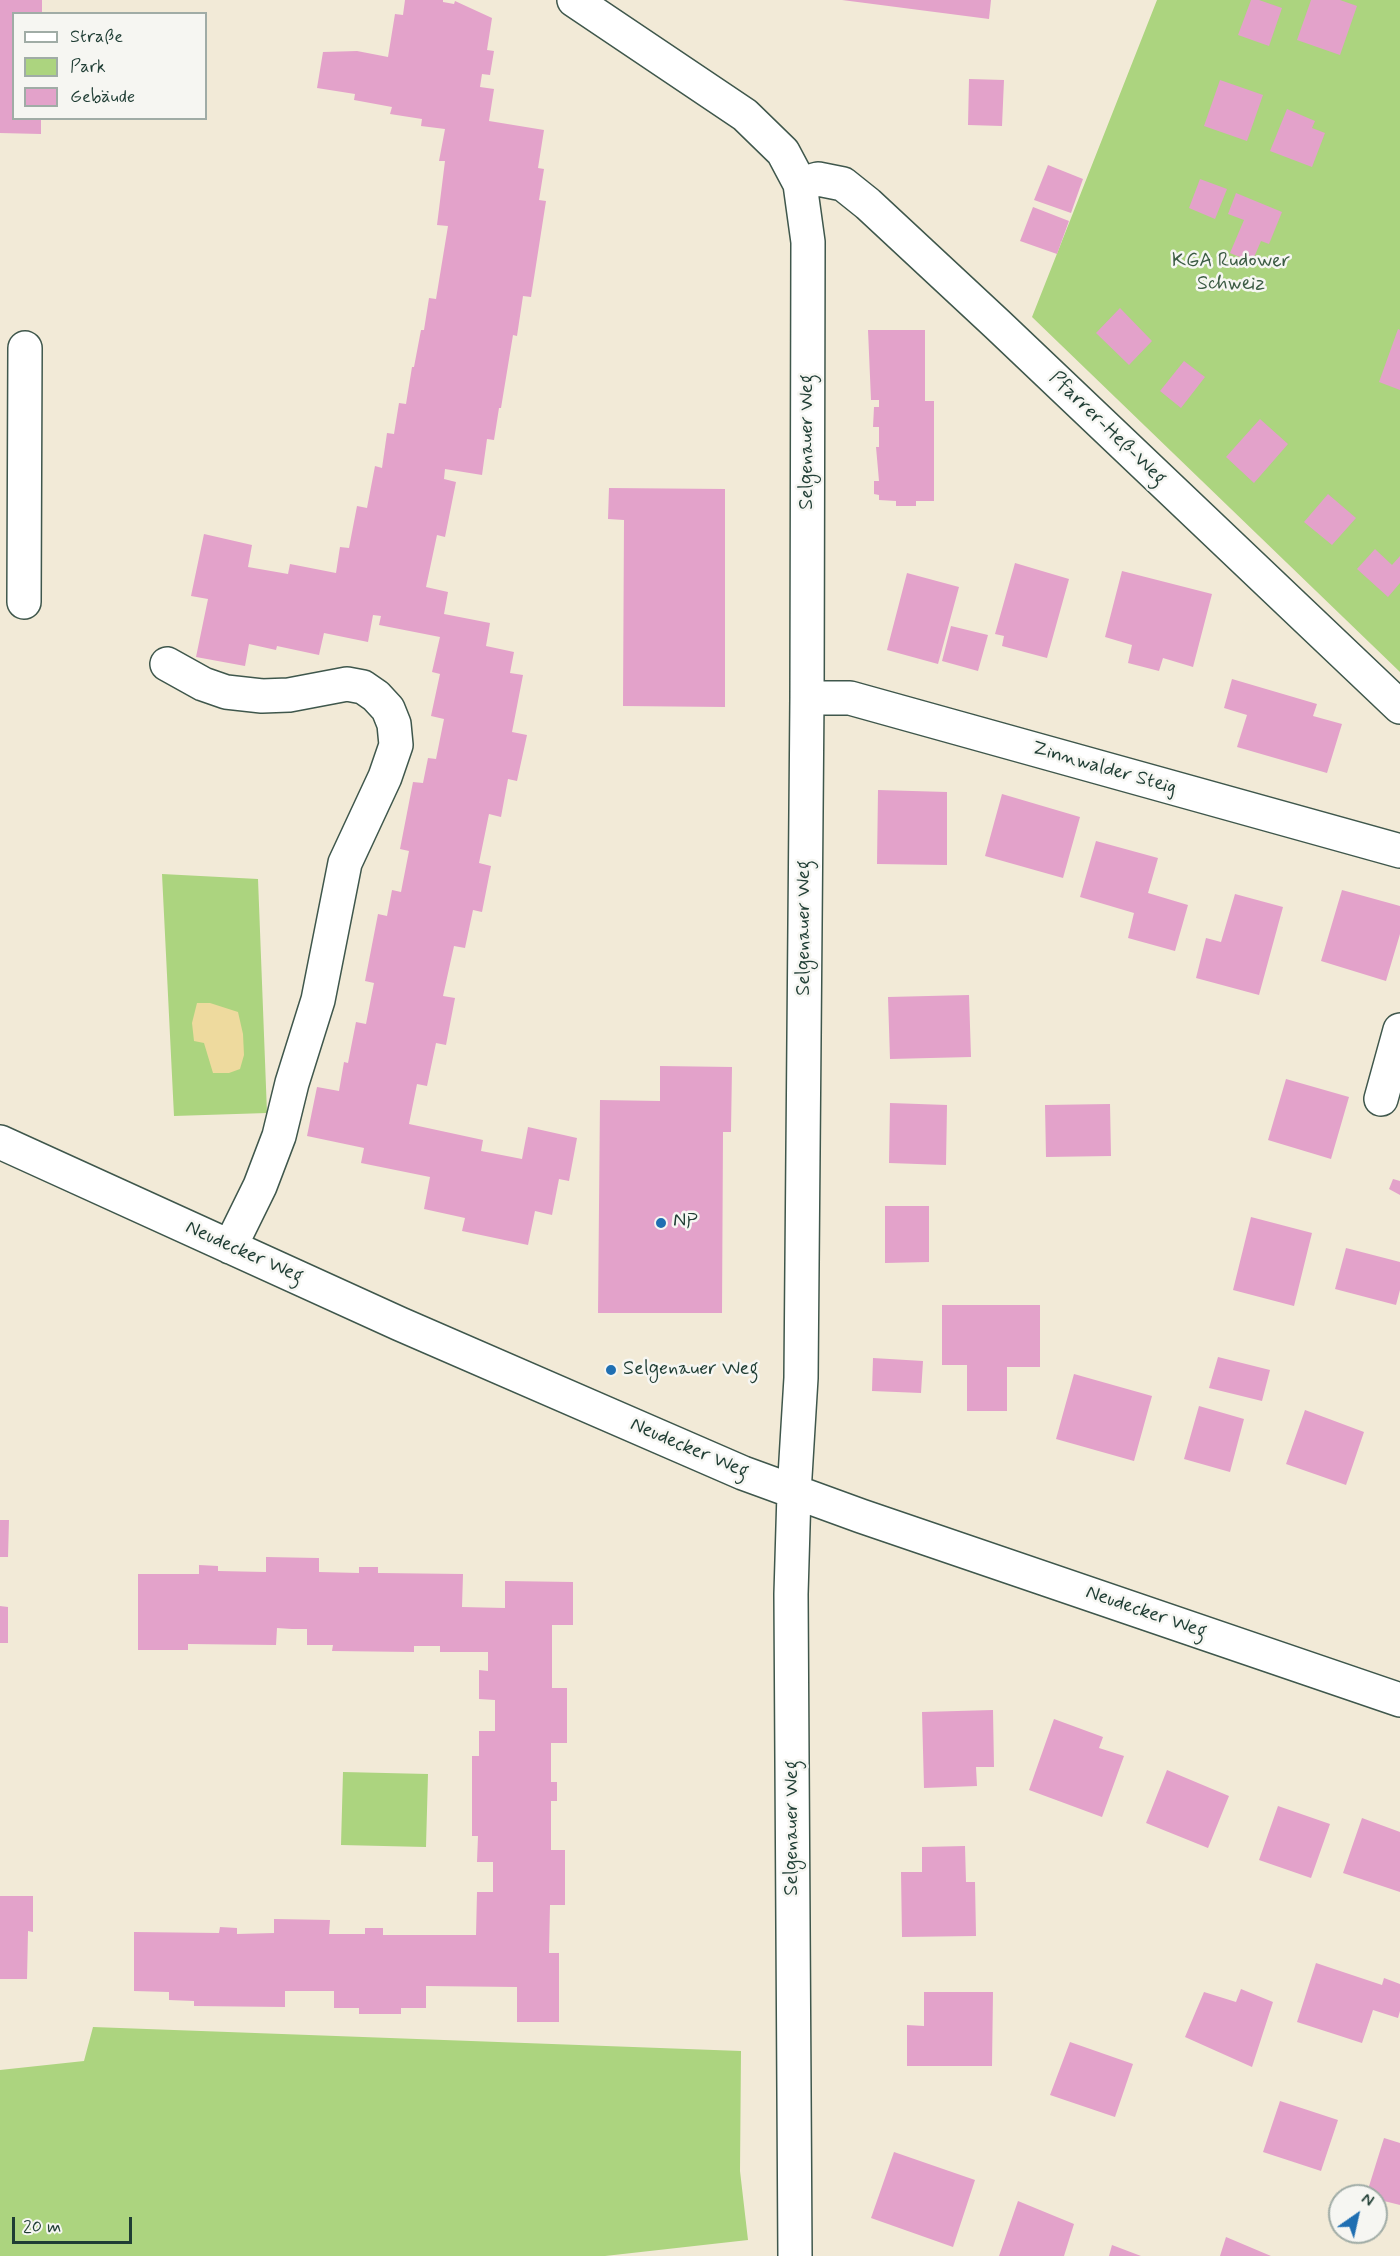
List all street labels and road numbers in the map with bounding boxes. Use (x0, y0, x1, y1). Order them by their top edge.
street label: Pfarrer-Heß-Weg (1043, 367, 1171, 491)
street label: Selgenauer Weg (796, 374, 820, 510)
street label: Zinnwalder Steig (1029, 737, 1179, 801)
street label: Selgenauer Weg (793, 860, 817, 996)
street label: Neudecker Weg (181, 1216, 307, 1290)
street label: Neudecker Weg (626, 1413, 752, 1485)
street label: Neudecker Weg (1082, 1581, 1210, 1645)
street label: Selgenauer Weg (781, 1760, 805, 1896)

